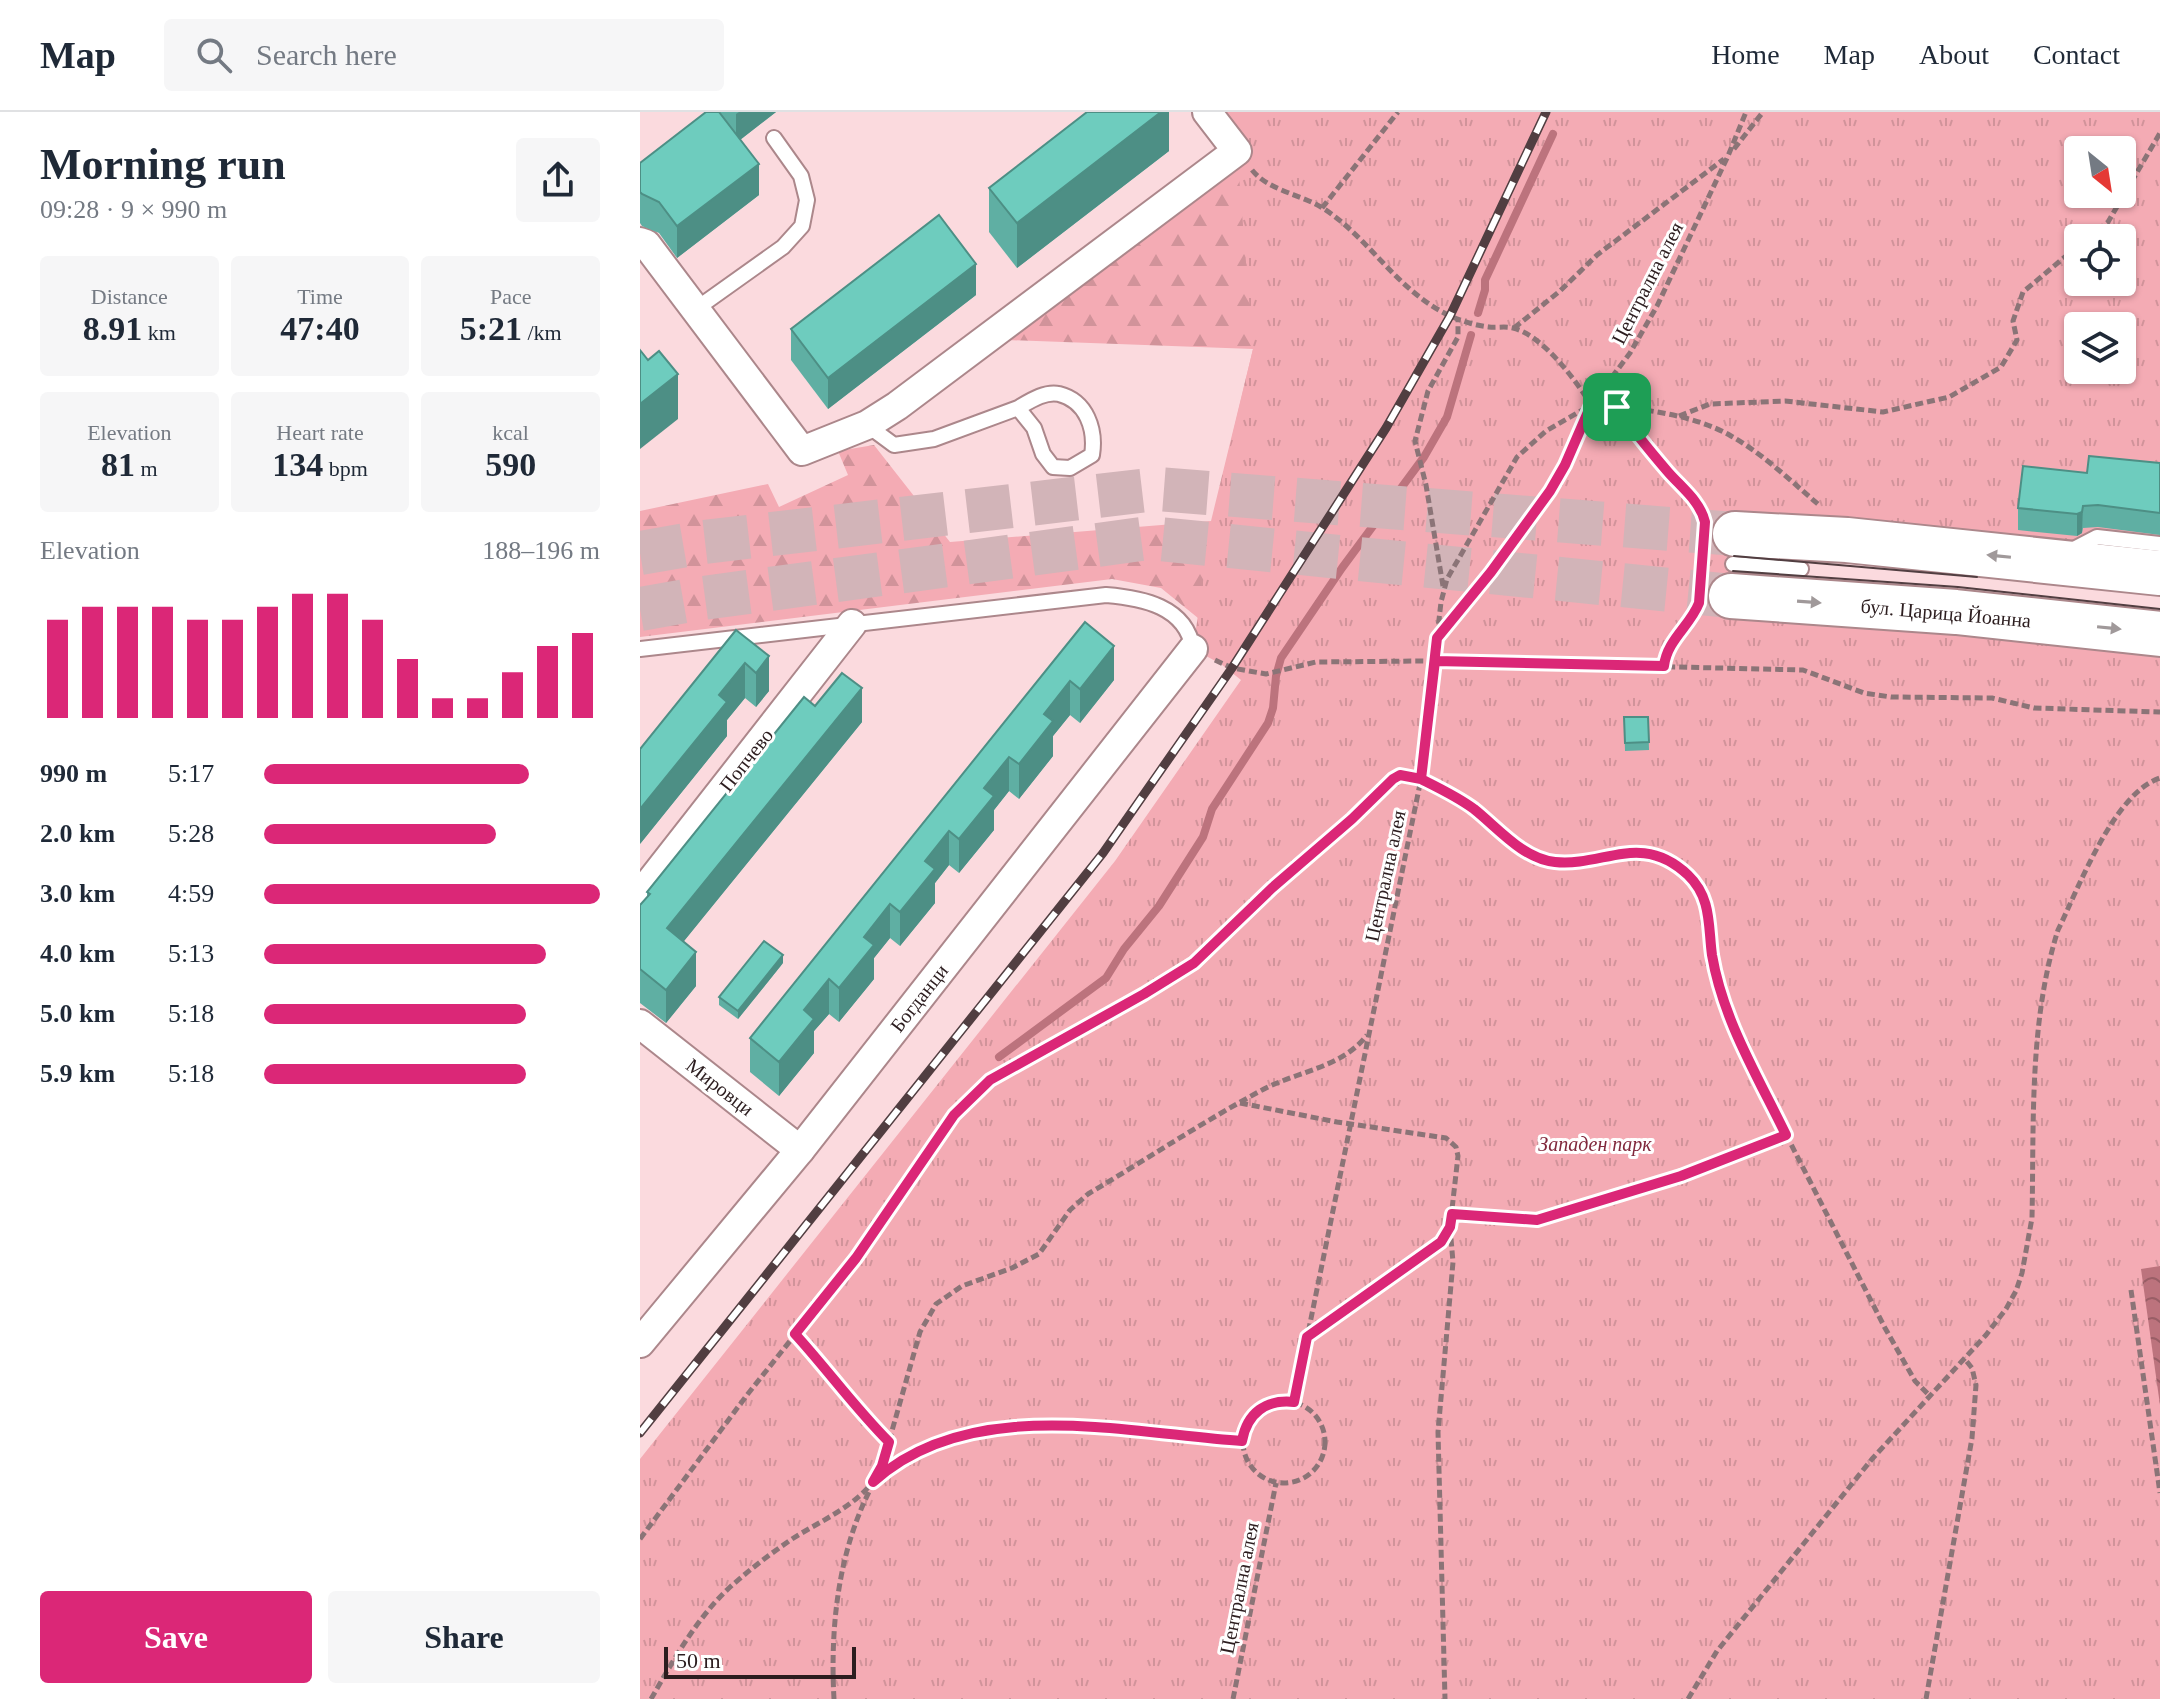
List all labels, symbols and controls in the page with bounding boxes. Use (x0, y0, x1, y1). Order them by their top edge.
search box (164, 19, 724, 91)
icon: search (192, 33, 236, 77)
text: Map (40, 34, 116, 76)
text: Search here (256, 38, 397, 71)
text: Home (1711, 39, 1780, 70)
text: Map (1824, 39, 1875, 70)
text: About (1919, 39, 1989, 70)
text: Contact (2033, 39, 2120, 70)
north arrow (2064, 136, 2136, 208)
map controls (2064, 136, 2136, 384)
button: share (516, 138, 600, 222)
text: Morning run (40, 140, 286, 189)
text: 09:28 · 9 × 990 m (40, 195, 227, 224)
street label: Централна алея (1607, 218, 1688, 348)
button: locate (2064, 224, 2136, 296)
text: Distance (91, 284, 168, 309)
text: Time (297, 284, 343, 309)
text: Pace (490, 284, 531, 309)
text: 8.91 (83, 310, 142, 347)
text: 47:40 (280, 310, 360, 347)
text: 5:21 (460, 310, 522, 347)
button: layers (2064, 312, 2136, 384)
text: km (142, 320, 176, 345)
text: /km (522, 320, 562, 345)
pin (1583, 373, 1651, 441)
icon: arrive (1595, 385, 1639, 429)
text: Elevation (87, 420, 171, 445)
text: Heart rate (276, 420, 364, 445)
text: kcal (492, 420, 529, 445)
text: 81 (101, 446, 135, 483)
text: 134 (272, 446, 323, 483)
text: 590 (485, 446, 536, 483)
text: m (135, 456, 158, 481)
text: bpm (323, 456, 368, 481)
text: Elevation (40, 536, 140, 565)
text: 188–196 m (482, 536, 600, 565)
one-way arrow (1986, 549, 2011, 562)
street label: бул. Царица Йоанна (1860, 595, 2032, 632)
one-way arrow (1797, 596, 1822, 609)
one-way arrow (2096, 622, 2121, 635)
street label: Попчево (715, 724, 777, 796)
text: 990 m (40, 759, 107, 788)
text: 5:17 (168, 759, 214, 788)
street label: Централна алея (1360, 808, 1411, 944)
text: 2.0 km (40, 819, 115, 848)
text: 5:28 (168, 819, 214, 848)
text: 3.0 km (40, 879, 115, 908)
text: 4:59 (168, 879, 214, 908)
text: 4.0 km (40, 939, 115, 968)
text: 5:13 (168, 939, 214, 968)
street label: Богданци (886, 960, 953, 1037)
text: 5.0 km (40, 999, 115, 1028)
text: 5:18 (168, 999, 214, 1028)
street label: Мировци (681, 1054, 758, 1121)
text: 5.9 km (40, 1059, 115, 1088)
text: 5:18 (168, 1059, 214, 1088)
park label: Западен парк (1538, 1133, 1652, 1156)
street label: Централна алея (1215, 1520, 1264, 1656)
button: Save (40, 1591, 312, 1683)
button: Share (328, 1591, 600, 1683)
scale bar (664, 1643, 856, 1679)
text: 50 m (676, 1648, 721, 1673)

